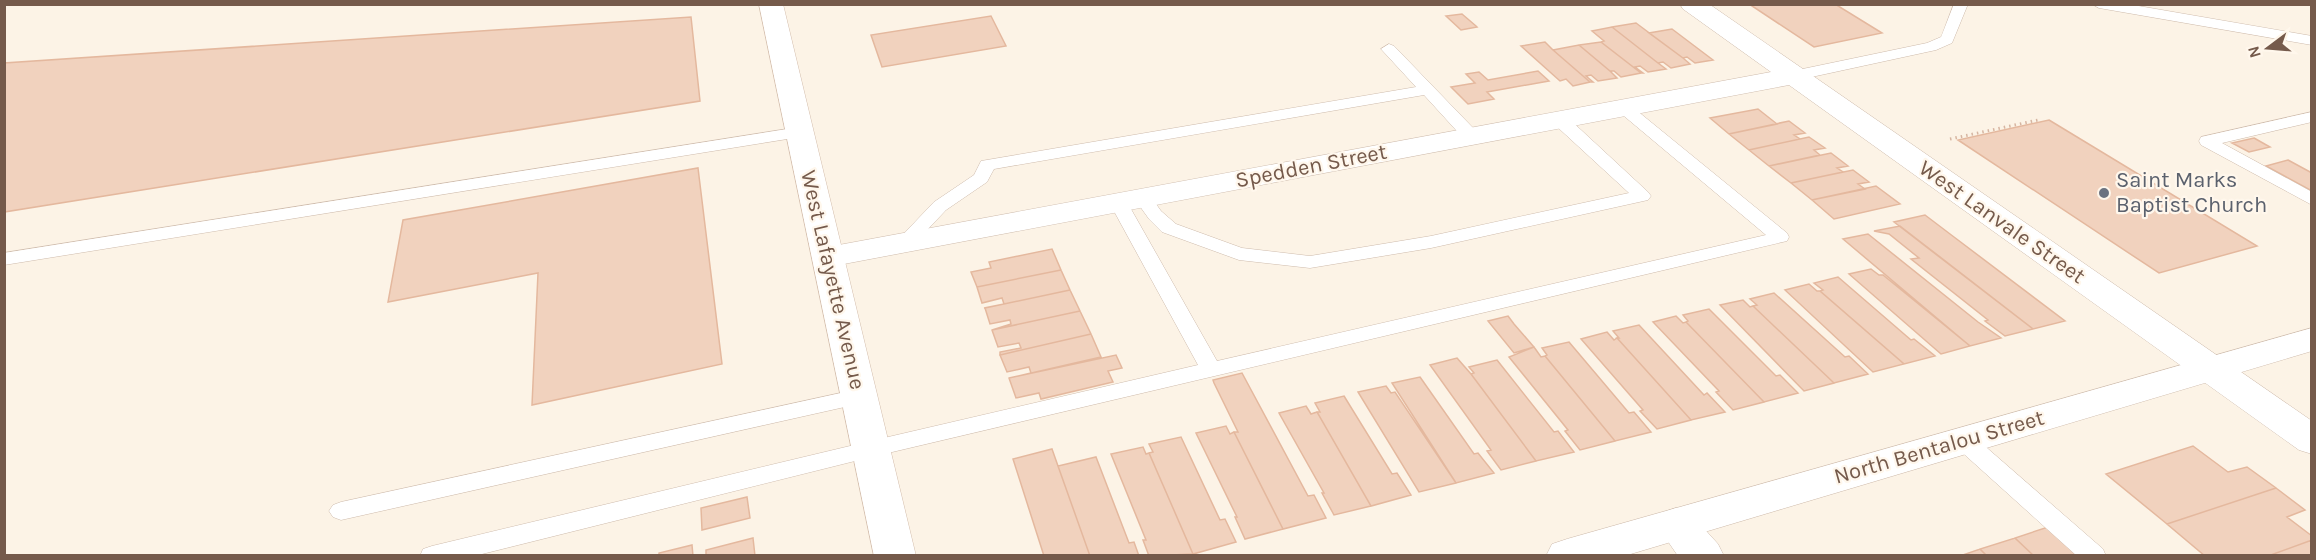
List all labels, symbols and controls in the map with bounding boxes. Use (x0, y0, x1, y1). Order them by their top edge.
north arrow (2238, 18, 2298, 78)
text: N (2243, 44, 2265, 60)
street label: Spedden Street (1233, 139, 1389, 193)
street label: West Lanvale Street (1914, 155, 2090, 289)
place label: Saint Marks Baptist Church (2116, 167, 2267, 218)
street label: West Lafayette Avenue (795, 168, 871, 392)
marker: Saint Marks Baptist Church (2097, 186, 2111, 200)
street label: North Bentalou Street (1831, 405, 2047, 489)

